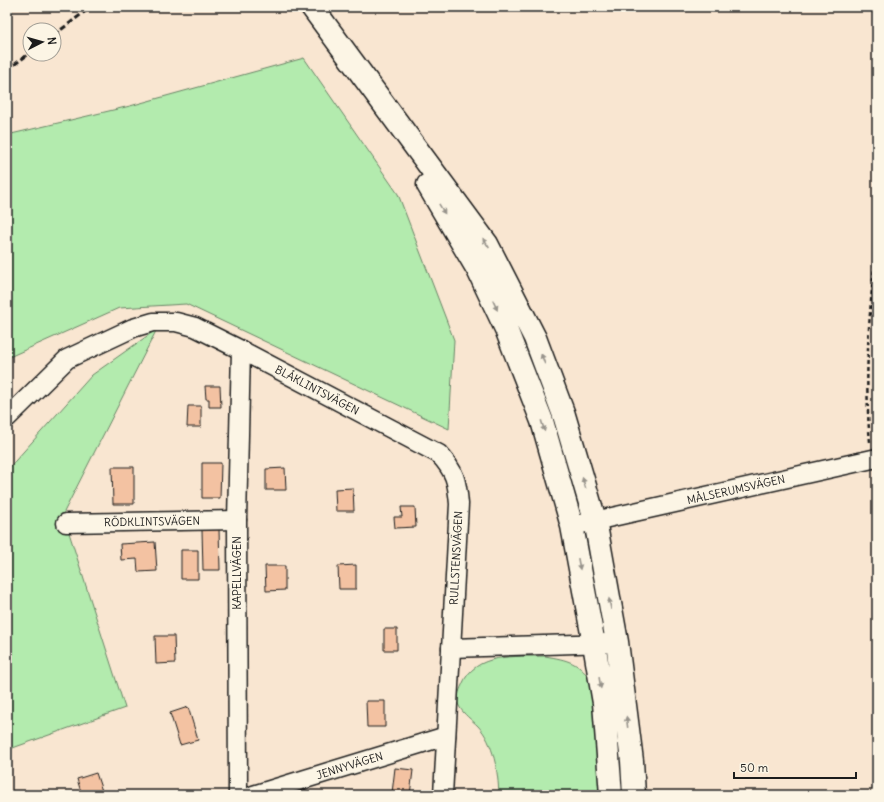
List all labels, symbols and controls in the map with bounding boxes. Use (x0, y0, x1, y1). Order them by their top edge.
north arrow (22, 22, 62, 62)
text: N (45, 36, 59, 45)
one-way arrow (439, 203, 446, 215)
one-way arrow (482, 237, 490, 248)
one-way arrow (492, 299, 498, 311)
one-way arrow (539, 353, 545, 365)
street label: BLÅKLINTSVÄGEN (273, 362, 362, 418)
one-way arrow (540, 420, 546, 432)
street label: MÅLSERUMSVÄGEN (686, 472, 786, 507)
one-way arrow (581, 476, 587, 488)
street label: RULLSTENSVÄGEN (446, 511, 465, 605)
street label: RÖDKLINTSVÄGEN (104, 513, 200, 529)
street label: KAPELLVÄGEN (229, 536, 244, 610)
one-way arrow (576, 558, 582, 570)
one-way arrow (607, 598, 613, 610)
one-way arrow (598, 677, 604, 689)
one-way arrow (624, 716, 630, 728)
street label: JENNYVÄGEN (314, 749, 385, 782)
scale bar (734, 754, 856, 780)
text: 50 m (740, 760, 769, 775)

